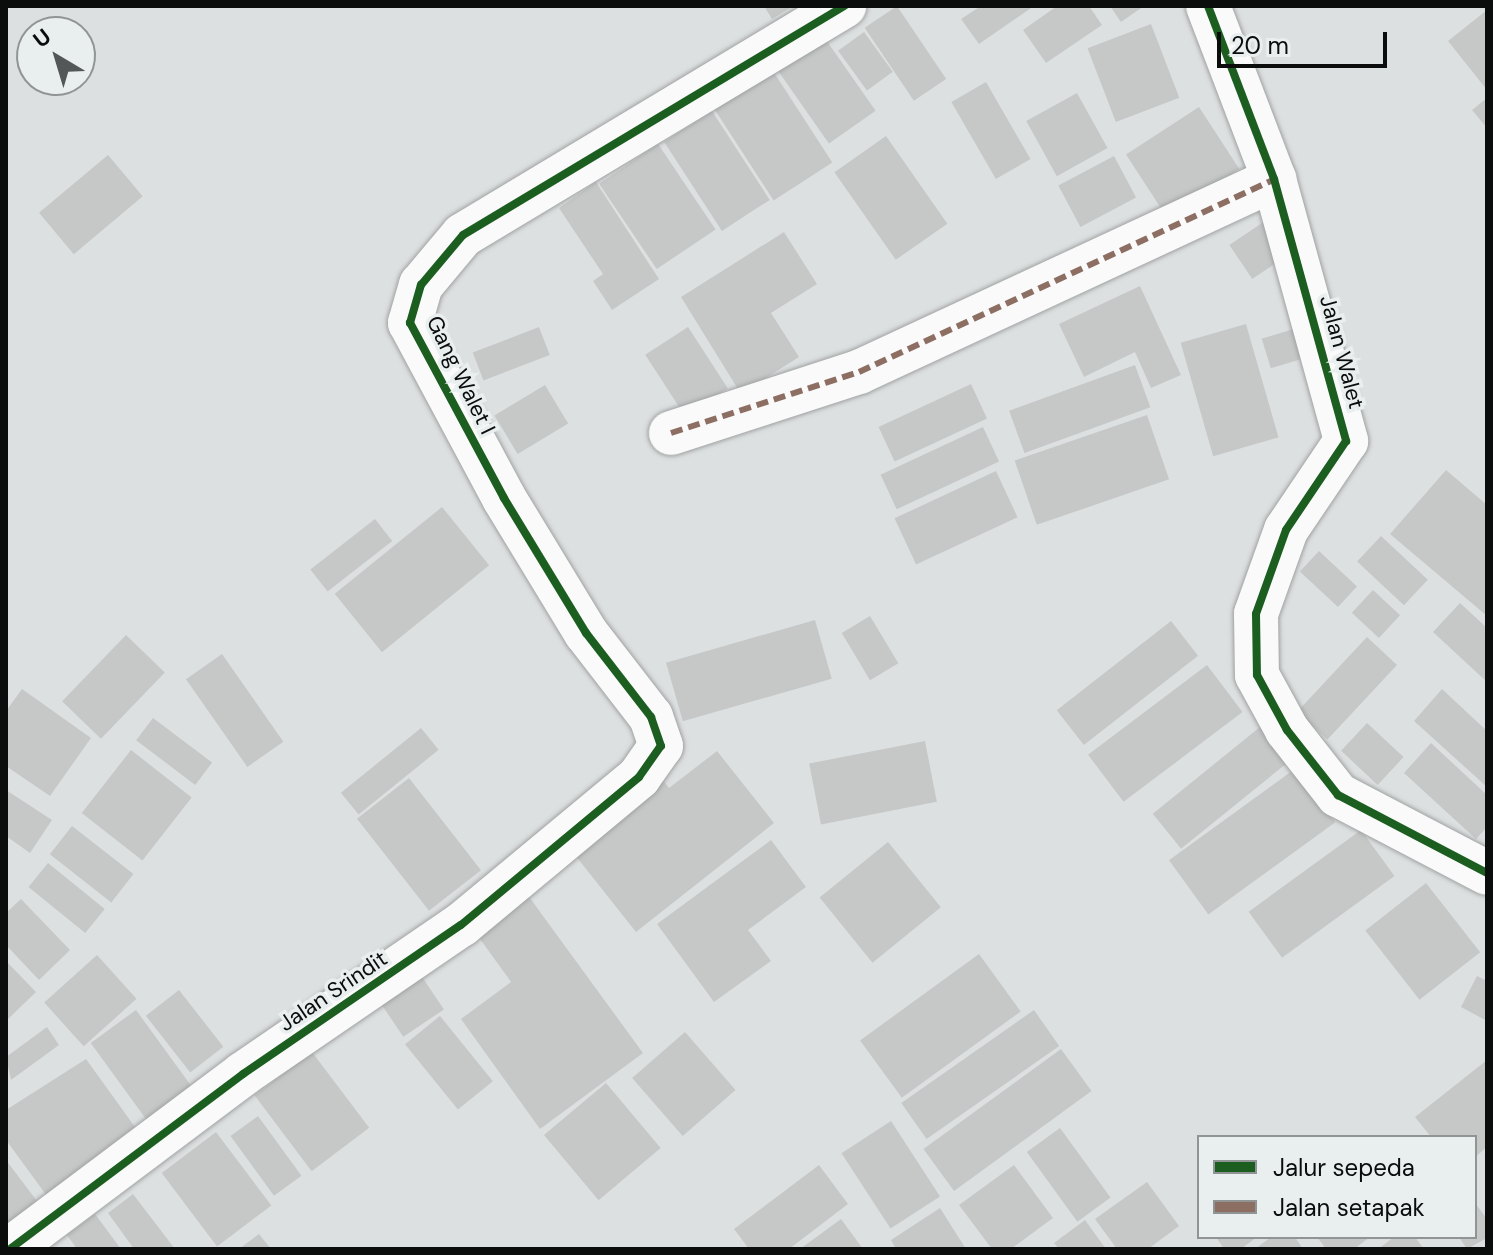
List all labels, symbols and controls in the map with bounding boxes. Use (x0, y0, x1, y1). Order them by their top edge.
north arrow (16, 16, 96, 96)
scale bar (1221, 16, 1391, 66)
text: U (27, 22, 57, 54)
text: 20 m (1231, 30, 1289, 61)
street label: Jalan Walet (1314, 292, 1370, 412)
street label: Gang Walet I (421, 312, 501, 438)
street label: Jalan Srindit (274, 945, 392, 1037)
legend (1197, 1135, 1477, 1239)
text: Jalur sepeda (1273, 1152, 1415, 1183)
text: Jalan setapak (1273, 1192, 1425, 1223)

